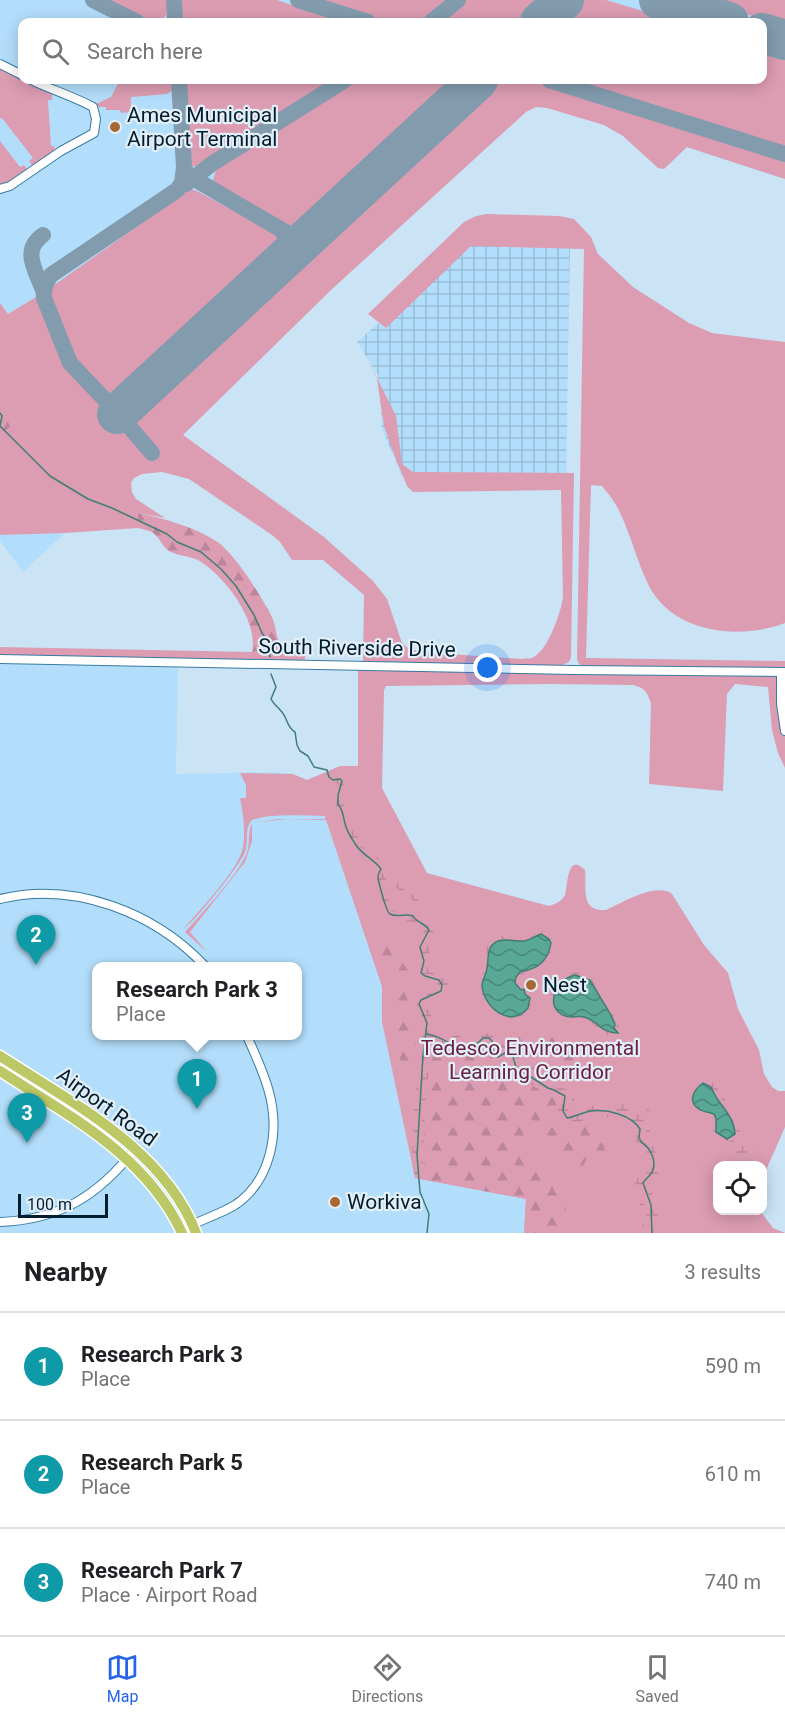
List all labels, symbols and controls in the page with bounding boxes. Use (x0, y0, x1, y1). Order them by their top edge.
search box (18, 18, 767, 84)
icon: search (39, 35, 72, 68)
text: Search here (87, 39, 203, 64)
place label: Ames Municipal Airport Terminal (127, 103, 277, 151)
marker: Ames Municipal Airport Terminal (108, 120, 122, 134)
street label: South Riverside Drive (258, 634, 456, 662)
your location (473, 653, 502, 682)
pin: 2 (16, 916, 56, 965)
popup (92, 962, 302, 1040)
place label: Nest (543, 973, 587, 997)
text: Research Park 3 (116, 977, 278, 1002)
marker: Nest (524, 978, 538, 992)
text: Place (116, 1002, 166, 1026)
park label: Tedesco Environmental Learning Corridor (421, 1036, 639, 1084)
pin: 1 (178, 1060, 216, 1109)
street label: Airport Road (52, 1063, 162, 1151)
pin: 3 (8, 1094, 46, 1143)
map controls (713, 1161, 767, 1215)
button: locate (713, 1161, 767, 1215)
place label: Workiva (347, 1190, 422, 1214)
scale bar (18, 1191, 108, 1218)
text: 100 m (27, 1195, 72, 1214)
marker: Workiva (328, 1195, 342, 1209)
text: Nearby (24, 1257, 107, 1287)
text: 3 results (685, 1260, 761, 1284)
text: Research Park 3 (81, 1342, 243, 1367)
text: 1 (38, 1354, 49, 1378)
text: 590 m (705, 1354, 761, 1378)
text: Place (81, 1367, 130, 1391)
text: Research Park 5 (81, 1450, 243, 1475)
text: 2 (38, 1462, 49, 1486)
text: 610 m (705, 1462, 761, 1486)
text: Place (81, 1475, 130, 1499)
text: Research Park 7 (81, 1558, 243, 1583)
text: 3 (38, 1570, 49, 1594)
text: 740 m (705, 1570, 761, 1594)
text: Place · Airport Road (81, 1583, 258, 1607)
tab: Map (106, 1651, 139, 1706)
tab: Directions (351, 1651, 423, 1706)
tab: Saved (636, 1651, 679, 1706)

